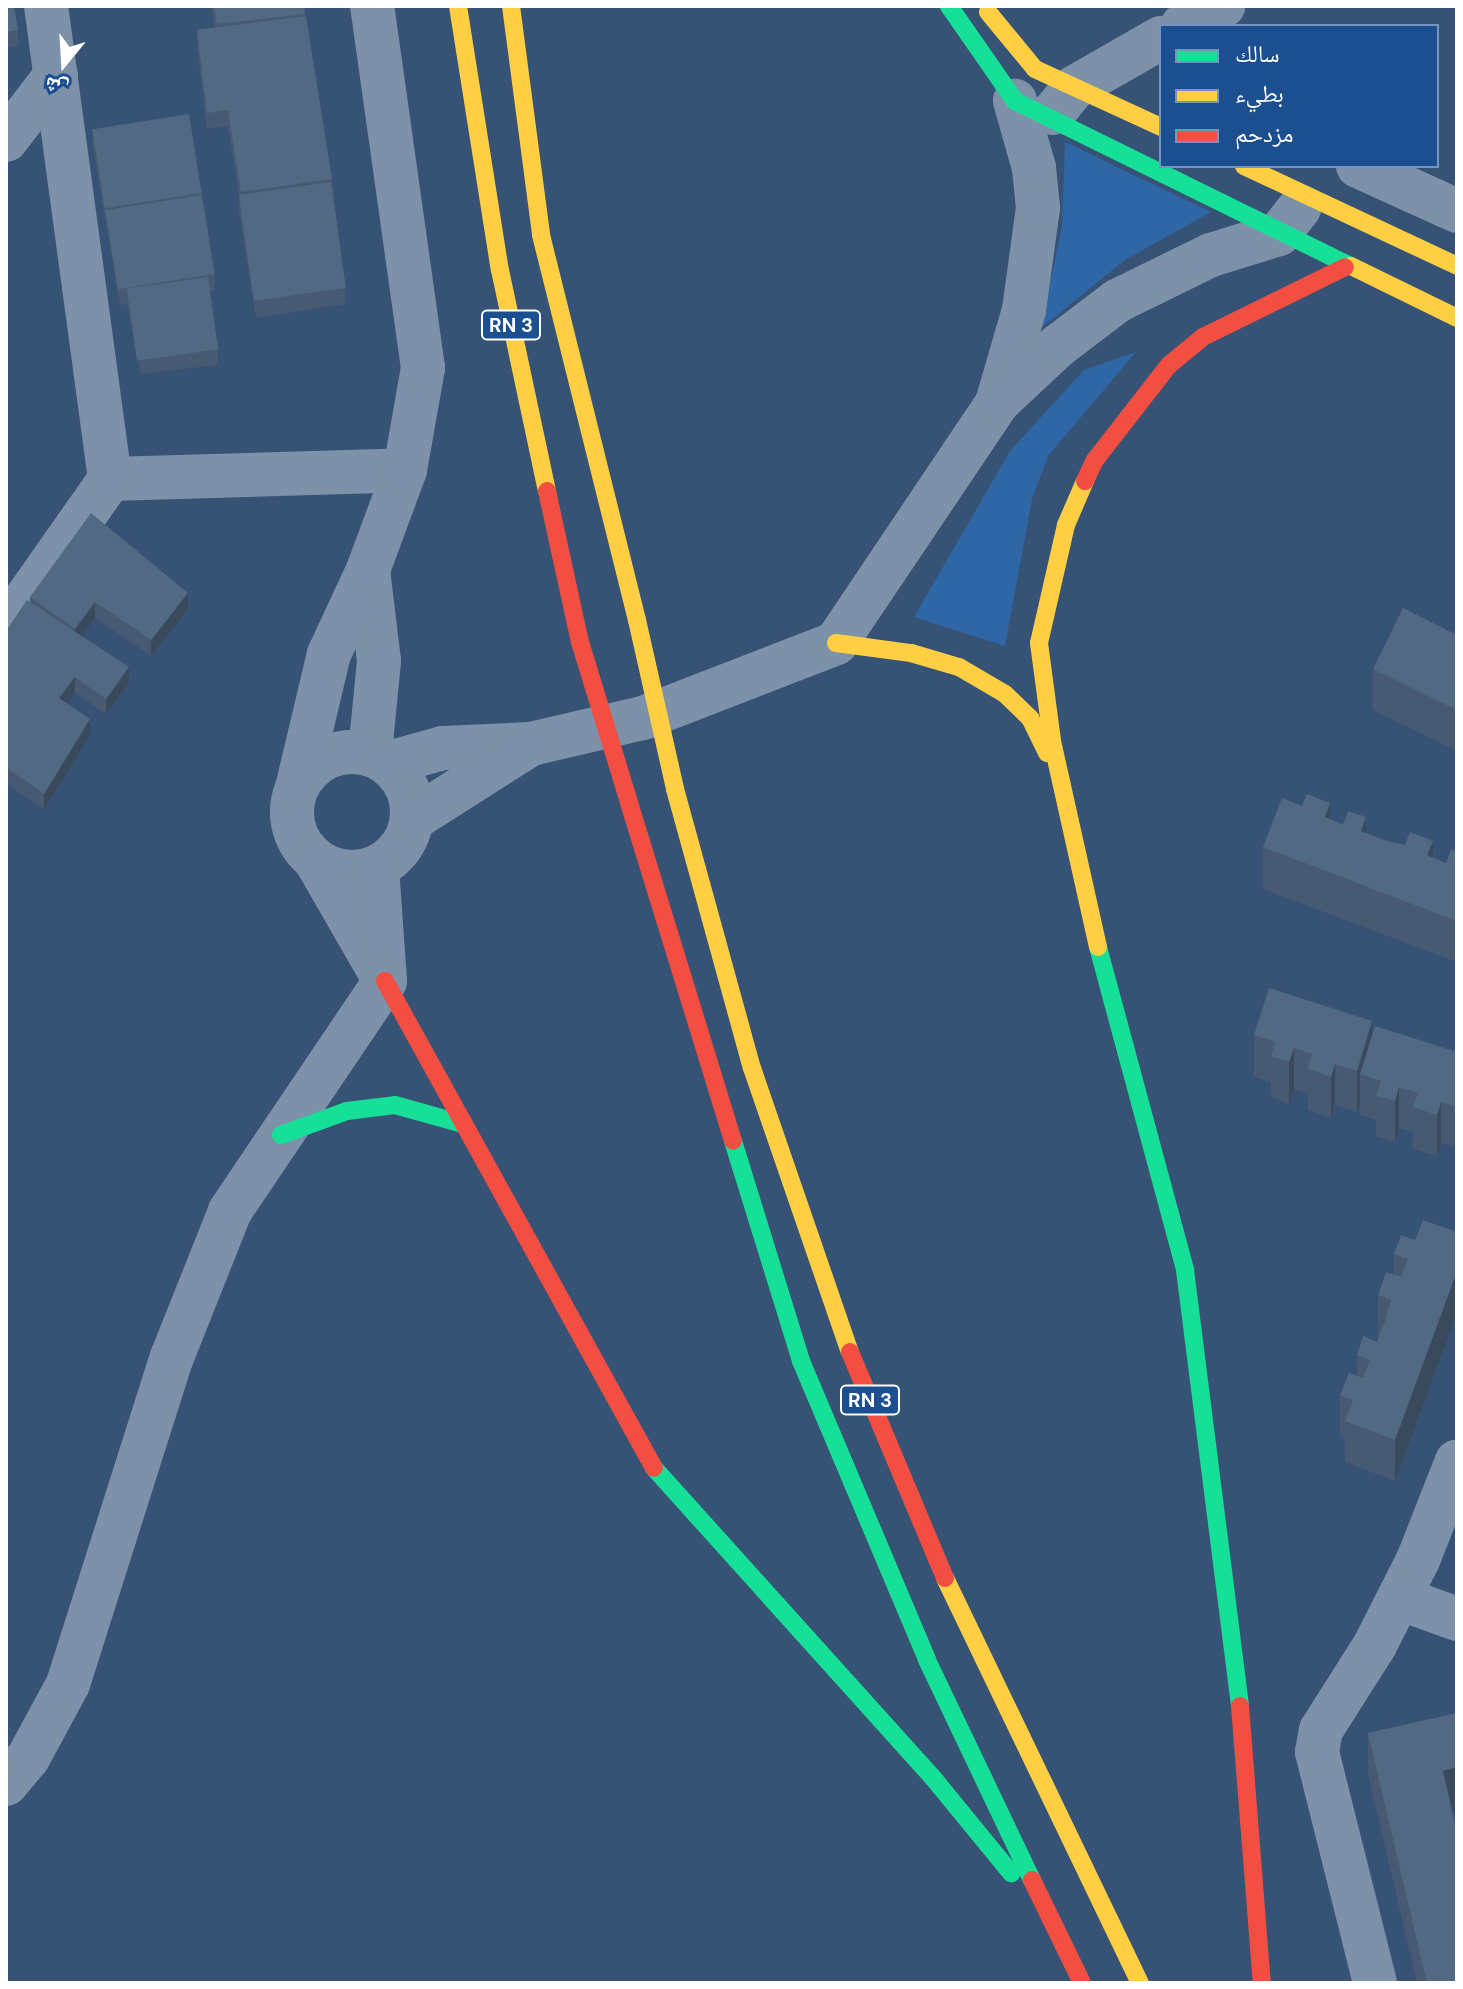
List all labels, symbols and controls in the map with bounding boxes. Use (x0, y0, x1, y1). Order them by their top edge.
north arrow (24, 24, 104, 104)
legend (1159, 24, 1439, 168)
text: سالك (1235, 38, 1280, 69)
text: ش (41, 70, 72, 105)
text: بطيء (1235, 78, 1284, 109)
text: مزدحم (1235, 118, 1294, 149)
road number: RN 3 (481, 309, 541, 341)
road number: RN 3 (840, 1384, 900, 1416)

